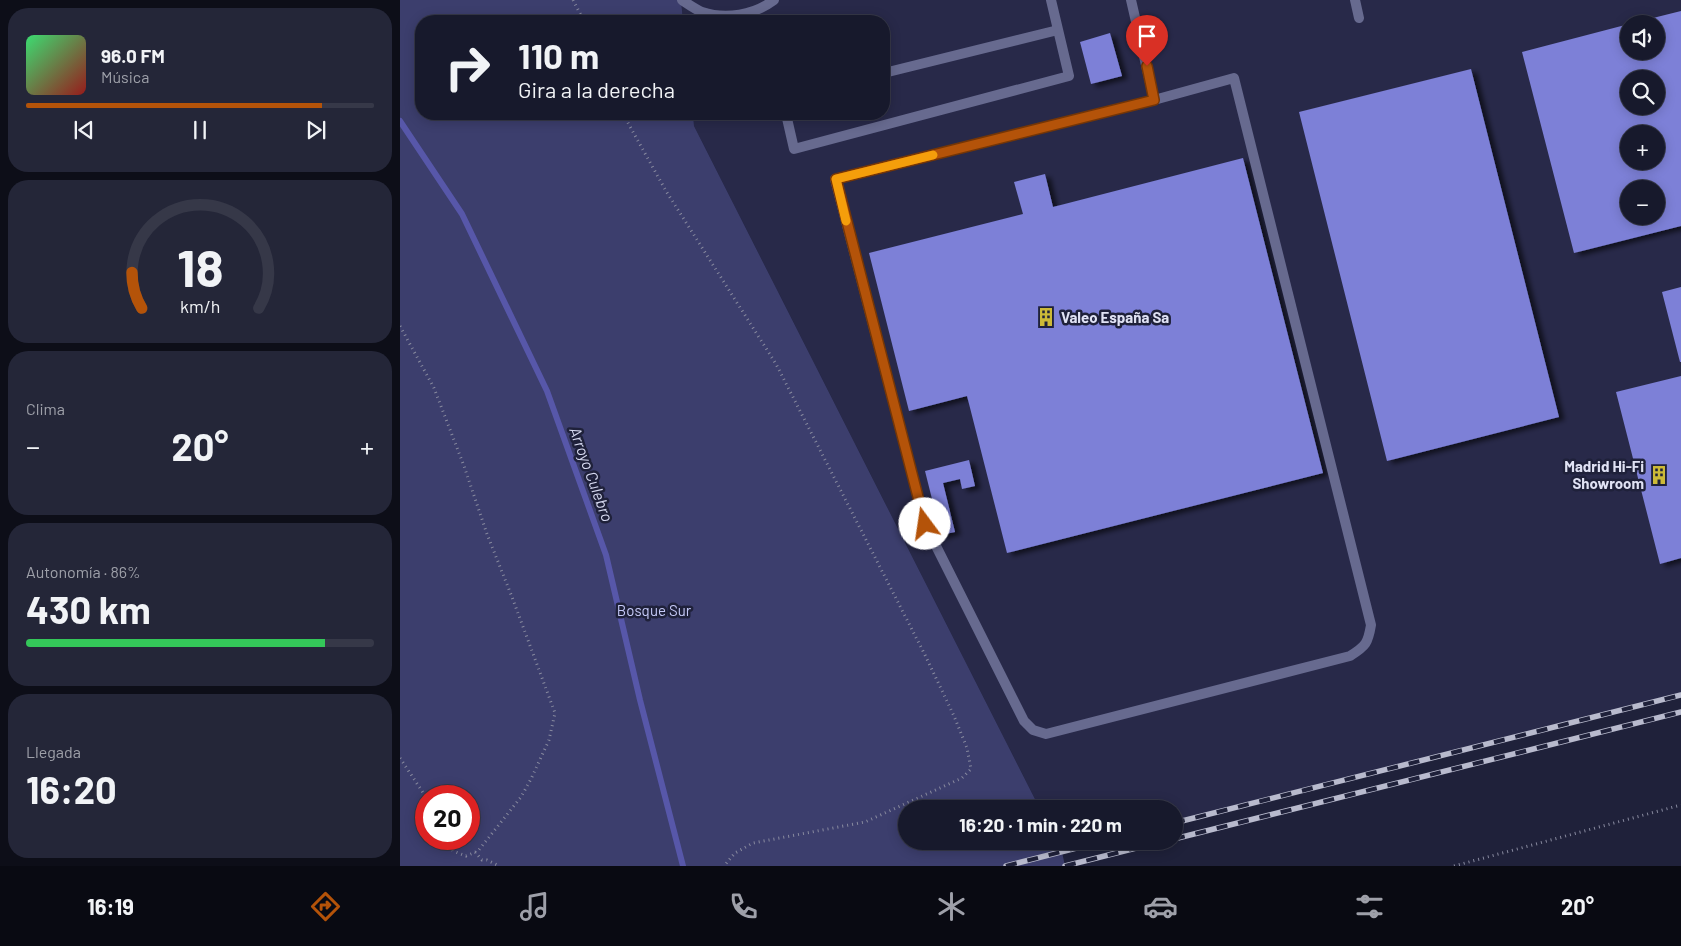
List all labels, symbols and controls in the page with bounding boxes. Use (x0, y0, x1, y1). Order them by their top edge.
pin (1126, 15, 1168, 66)
map controls (1620, 15, 1665, 225)
button: sound (1620, 15, 1665, 60)
icon: arrive (1133, 22, 1161, 50)
text: 110 m (518, 34, 599, 76)
icon: right (435, 35, 500, 100)
text: 96.0 FM (101, 44, 165, 67)
text: Música (101, 67, 149, 86)
button: search (1620, 70, 1665, 115)
text: Gira a la derecha (518, 76, 675, 102)
icon: previous (70, 116, 98, 144)
icon: pause (186, 116, 214, 144)
icon: next (302, 116, 330, 144)
button: + (1620, 125, 1665, 170)
button: − (1620, 180, 1665, 225)
text: 18 (177, 235, 223, 297)
text: km/h (180, 295, 220, 317)
building icon: Valeo España Sa (1035, 306, 1057, 328)
place label: Valeo España Sa (1061, 308, 1169, 326)
text: Clima (26, 399, 65, 418)
text: 20° (171, 423, 229, 469)
water label: Arroyo Culebro (566, 424, 618, 524)
text: − (26, 429, 40, 463)
text: + (360, 429, 374, 463)
place label: Madrid Hi-Fi Showroom (1564, 457, 1644, 492)
building icon: Madrid Hi-Fi Showroom (1648, 464, 1670, 486)
position arrow (898, 497, 950, 549)
text: Autonomía · 86% (26, 562, 141, 581)
text: 430 km (26, 586, 151, 632)
park label: Bosque Sur (617, 601, 692, 619)
text: Llegada (26, 742, 81, 761)
text: 16:20 (26, 766, 117, 812)
speed limit sign: 20 (415, 785, 480, 850)
text: 16:20 · 1 min · 220 m (959, 813, 1122, 836)
icon: directions (308, 889, 343, 924)
icon: music (517, 889, 552, 924)
icon: phone (726, 889, 761, 924)
icon: climate (934, 889, 969, 924)
icon: car (1143, 889, 1178, 924)
icon: filters (1352, 889, 1387, 924)
text: 16:19 (87, 893, 134, 919)
text: 20° (1561, 893, 1594, 919)

